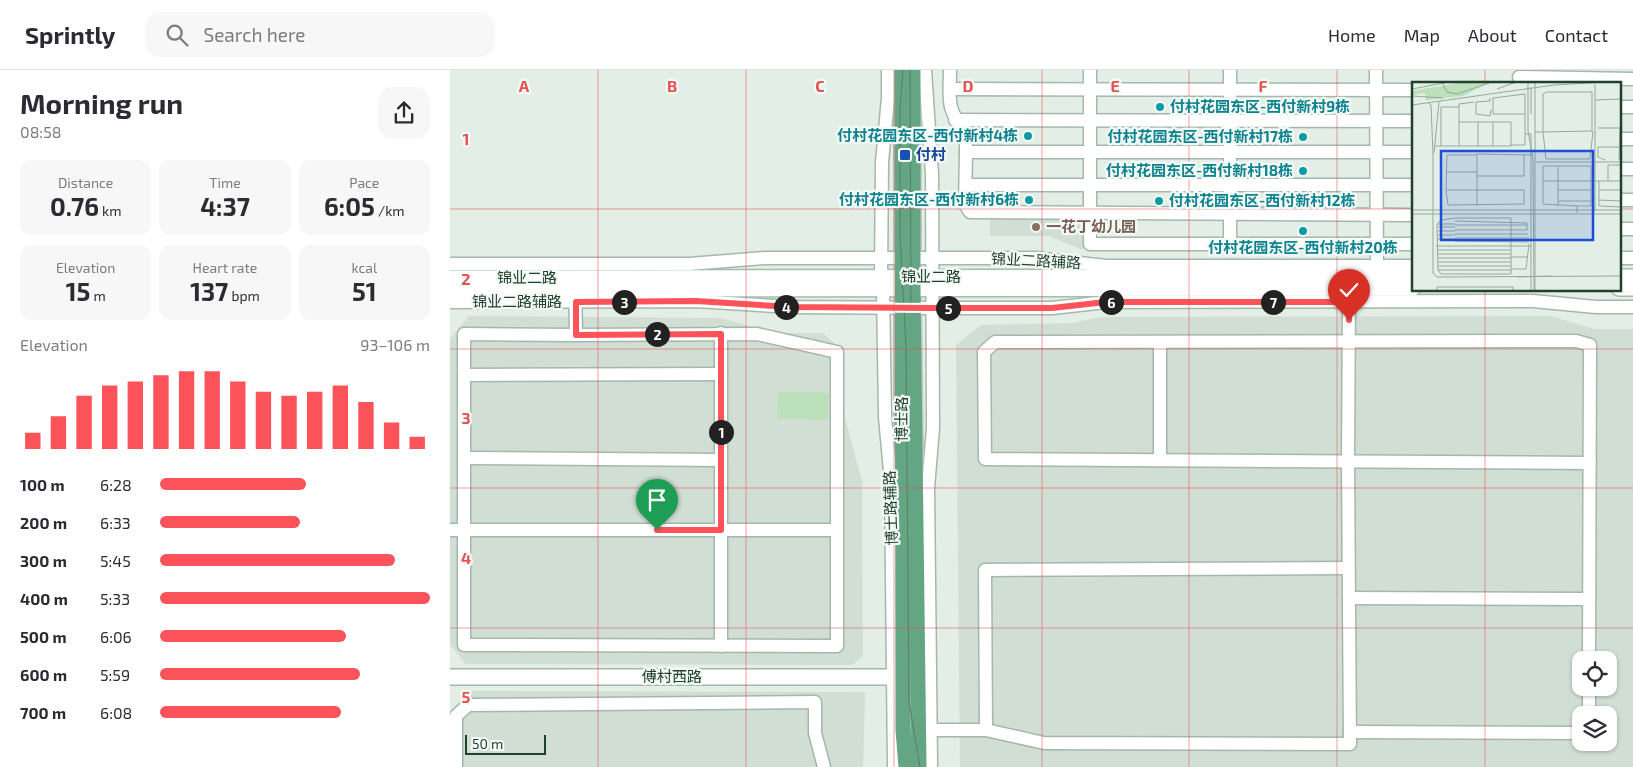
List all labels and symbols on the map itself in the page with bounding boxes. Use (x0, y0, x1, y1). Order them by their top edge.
text: A (519, 76, 530, 95)
text: B (667, 76, 677, 95)
text: C (815, 76, 825, 95)
text: D (963, 76, 974, 95)
text: E (1110, 76, 1120, 95)
text: F (1259, 76, 1268, 95)
inset map (1412, 82, 1620, 291)
place label: 付村花园东区-西付新村9栋 (1170, 97, 1350, 115)
marker: 付村花园东区-西付新村9栋 (1154, 101, 1166, 113)
place label: 付村花园东区-西付新村4栋 (837, 126, 1018, 144)
place label: 付村花园东区-西付新村17栋 (1107, 127, 1293, 145)
text: 1 (463, 129, 469, 148)
marker: 付村花园东区-西付新村4栋 (1022, 130, 1034, 142)
marker: 付村花园东区-西付新村17栋 (1297, 131, 1309, 143)
place label: 付村 (916, 145, 946, 163)
marker: 付村 (898, 148, 912, 162)
place label: 付村花园东区-西付新村18栋 (1106, 161, 1293, 179)
marker: 付村花园东区-西付新村18栋 (1297, 165, 1309, 177)
place label: 付村花园东区-西付新村6栋 (839, 190, 1019, 208)
place label: 付村花园东区-西付新村12栋 (1169, 191, 1355, 209)
marker: 付村花园东区-西付新村6栋 (1023, 194, 1035, 206)
marker: 付村花园东区-西付新村12栋 (1153, 195, 1165, 207)
place label: 一花丁幼儿园 (1046, 217, 1136, 235)
marker: 一花丁幼儿园 (1030, 221, 1042, 233)
marker: 付村花园东区-西付新村20栋 (1297, 225, 1309, 237)
place label: 付村花园东区-西付新村20栋 (1208, 238, 1398, 256)
street label: 锦业二路辅路 (991, 249, 1081, 271)
street label: 锦业二路 (901, 267, 961, 285)
street label: 锦业二路 (497, 268, 557, 286)
text: 2 (461, 269, 471, 288)
pin (1328, 269, 1370, 320)
pin: 3 (612, 290, 636, 314)
pin: 6 (1098, 290, 1124, 314)
pin: 7 (1260, 290, 1286, 314)
street label: 锦业二路辅路 (472, 292, 562, 310)
pin: 4 (774, 294, 798, 320)
pin: 5 (936, 296, 960, 320)
pin: 2 (644, 322, 670, 346)
street label: 博士路 (892, 396, 910, 442)
text: 3 (461, 408, 471, 427)
pin: 1 (708, 420, 734, 444)
street label: 博士路辅路 (880, 470, 900, 546)
pin (636, 479, 678, 530)
text: 4 (461, 548, 471, 567)
street label: 傅村西路 (642, 667, 702, 685)
text: 5 (462, 687, 471, 706)
scale bar (465, 732, 546, 755)

